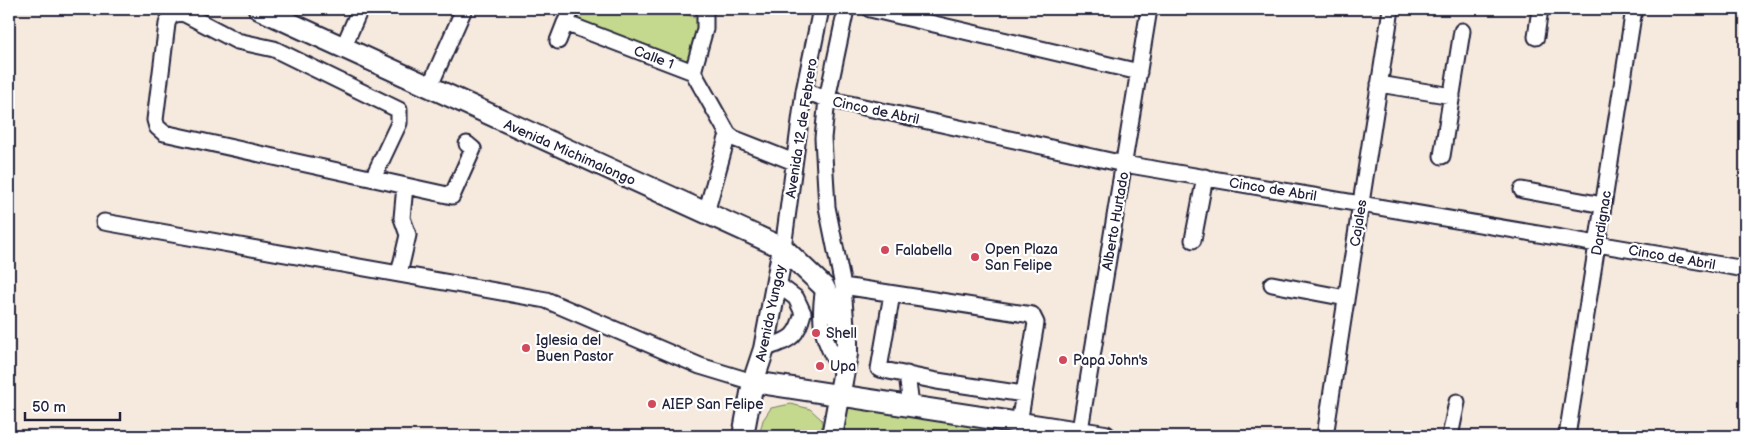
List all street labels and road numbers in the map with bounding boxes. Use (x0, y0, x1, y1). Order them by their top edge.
street label: Calle 1 (631, 42, 676, 73)
street label: Avenida 12 de Febrero (782, 57, 821, 199)
street label: Cinco de Abril (831, 93, 921, 128)
street label: Avenida Michimalongo (501, 116, 638, 189)
street label: Alberto Hurtado (1098, 170, 1133, 272)
street label: Cinco de Abril (1228, 174, 1318, 205)
street label: Dardignac (1588, 189, 1615, 257)
street label: Cajales (1346, 198, 1371, 248)
street label: Cinco de Abril (1627, 241, 1717, 274)
street label: Avenida Yungay (752, 262, 789, 363)

